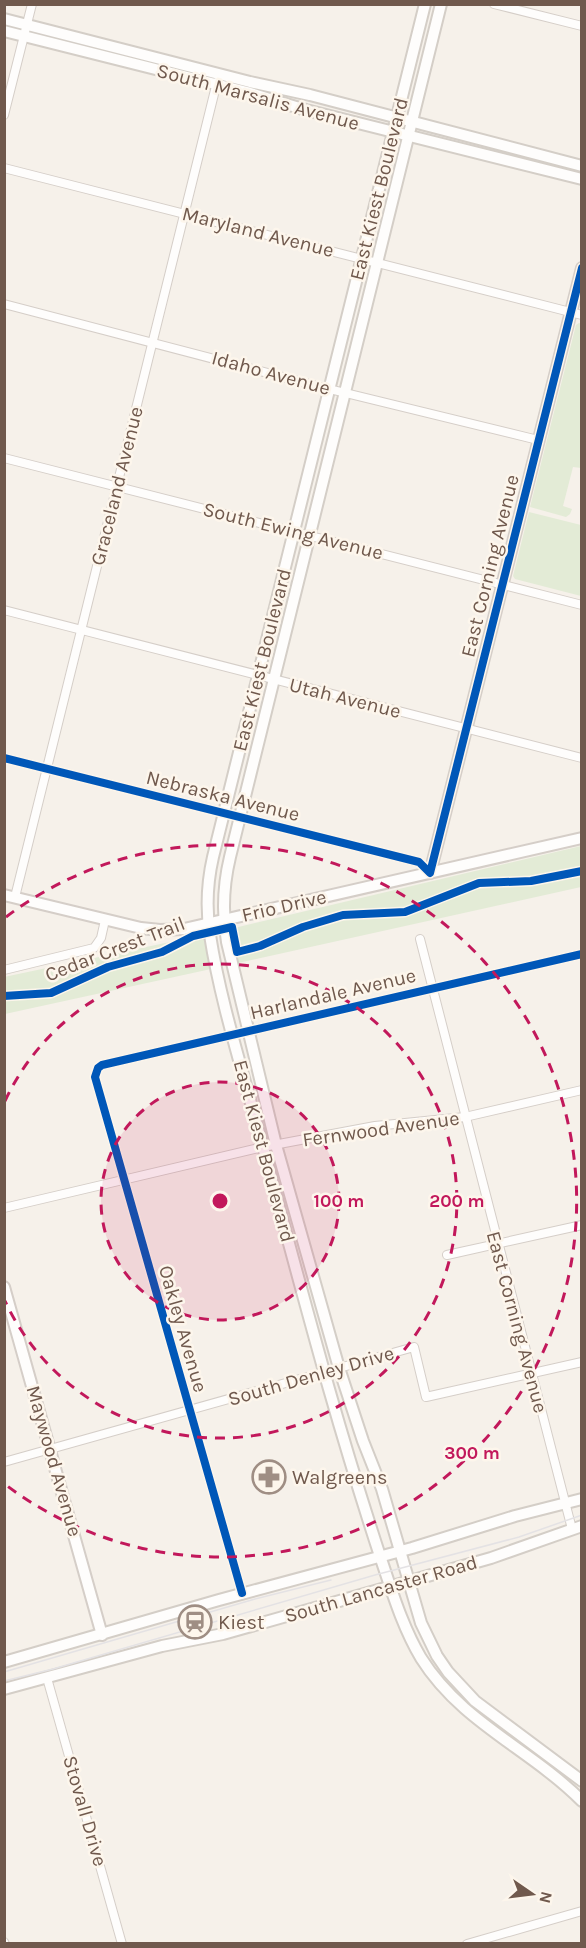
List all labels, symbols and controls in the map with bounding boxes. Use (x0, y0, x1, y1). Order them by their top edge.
street label: South Marsalis Avenue (154, 59, 362, 135)
street label: East Kiest Boulevard (345, 95, 413, 283)
street label: Maryland Avenue (180, 202, 336, 262)
street label: Idaho Avenue (209, 346, 333, 400)
street label: Graceland Avenue (86, 404, 148, 568)
street label: East Corning Avenue (456, 472, 524, 660)
street label: South Ewing Avenue (200, 497, 386, 565)
street label: East Kiest Boulevard (228, 566, 296, 754)
street label: Utah Avenue (287, 673, 403, 723)
street label: Nebraska Avenue (144, 766, 302, 826)
street label: Frio Drive (239, 885, 329, 927)
street label: Cedar Crest Trail (42, 912, 188, 986)
street label: Harlandale Avenue (248, 964, 418, 1024)
street label: East Kiest Boulevard (229, 1057, 299, 1245)
street label: Fernwood Avenue (301, 1107, 461, 1151)
text: 100 m (314, 1190, 364, 1212)
text: 200 m (429, 1190, 485, 1212)
centre of rings (210, 1191, 230, 1211)
street label: East Corning Avenue (482, 1229, 552, 1415)
street label: Oakley Avenue (154, 1263, 212, 1395)
street label: South Denley Drive (225, 1341, 397, 1411)
street label: Maywood Avenue (21, 1383, 87, 1539)
text: 300 m (444, 1442, 500, 1464)
pharmacy icon: Walgreens (251, 1459, 287, 1495)
place label: Walgreens (292, 1466, 388, 1489)
street label: South Lancaster Road (282, 1550, 480, 1628)
station icon: Kiest (177, 1604, 213, 1640)
place label: Kiest (218, 1611, 265, 1634)
street label: Stovall Drive (58, 1753, 112, 1869)
north arrow (502, 1864, 562, 1924)
text: N (535, 1890, 557, 1905)

